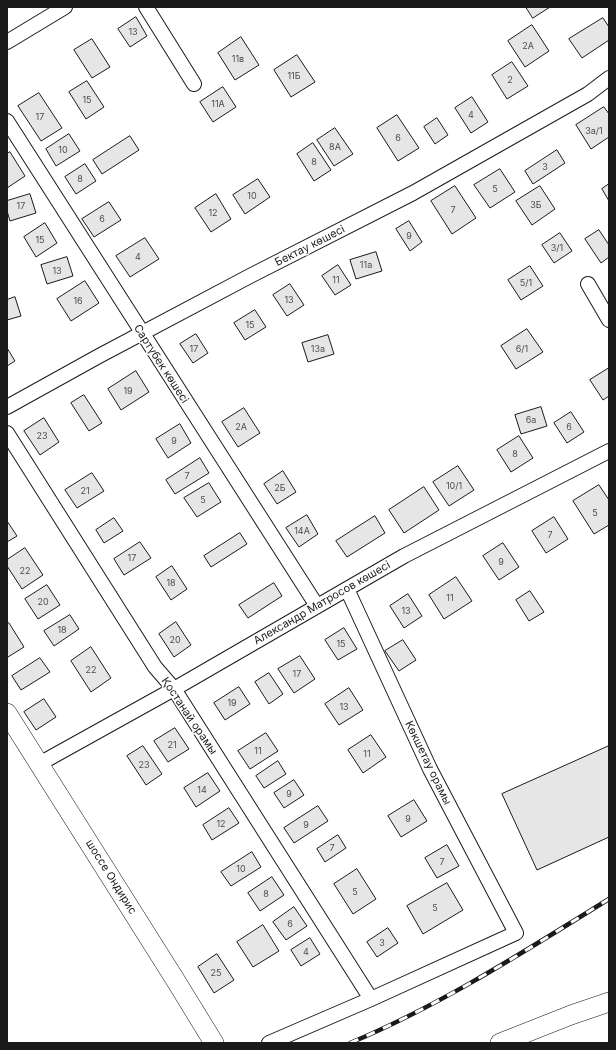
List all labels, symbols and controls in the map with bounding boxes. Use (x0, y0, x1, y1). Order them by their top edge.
house number: 13 (128, 27, 138, 37)
house number: 2А (522, 41, 534, 51)
house number: 11в (232, 54, 244, 64)
house number: 11Б (287, 71, 301, 81)
house number: 2 (507, 75, 513, 85)
house number: 15 (82, 95, 92, 105)
house number: 11А (211, 99, 225, 109)
house number: 4 (468, 110, 474, 120)
house number: 17 (36, 112, 44, 122)
house number: 3а/1 (585, 126, 603, 136)
house number: 6 (395, 133, 401, 143)
house number: 8А (329, 142, 341, 152)
house number: 10 (58, 145, 68, 155)
house number: 8 (311, 157, 317, 167)
house number: 3 (542, 162, 548, 172)
house number: 8 (77, 174, 83, 184)
house number: 5 (492, 184, 498, 194)
house number: 10 (247, 191, 257, 201)
house number: 3Б (530, 200, 542, 210)
house number: 17 (17, 201, 25, 211)
house number: 7 (450, 205, 456, 215)
house number: 12 (208, 208, 218, 218)
house number: 6 (99, 214, 105, 224)
street label: Бектау көшесі (273, 223, 347, 269)
house number: 9 (406, 231, 412, 241)
house number: 15 (35, 235, 45, 245)
house number: 3/1 (551, 243, 563, 253)
house number: 4 (135, 252, 141, 262)
house number: 11а (360, 260, 372, 270)
house number: 13 (52, 266, 62, 276)
house number: 11 (332, 275, 340, 285)
house number: 5/1 (520, 278, 532, 288)
house number: 13 (284, 295, 294, 305)
house number: 16 (73, 296, 83, 306)
house number: 15 (245, 320, 255, 330)
street label: Сартүбек көшесі (131, 322, 191, 406)
house number: 17 (190, 344, 198, 354)
house number: 13а (311, 344, 325, 354)
house number: 6/1 (516, 344, 528, 354)
house number: 19 (123, 386, 133, 396)
house number: 6а (526, 415, 536, 425)
house number: 2А (235, 422, 247, 432)
house number: 6 (566, 422, 572, 432)
house number: 23 (36, 431, 48, 441)
house number: 9 (171, 436, 177, 446)
house number: 8 (512, 449, 518, 459)
house number: 7 (184, 471, 190, 481)
house number: 10/1 (446, 481, 462, 491)
house number: 2Б (274, 483, 286, 493)
house number: 21 (80, 486, 90, 496)
house number: 5 (200, 495, 206, 505)
house number: 5 (592, 508, 598, 518)
house number: 14А (294, 526, 310, 536)
house number: 7 (547, 530, 553, 540)
house number: 17 (128, 553, 136, 563)
house number: 9 (498, 557, 504, 567)
street label: Александр Матросов көшесі (251, 558, 393, 648)
house number: 22 (20, 566, 30, 576)
house number: 18 (166, 578, 176, 588)
house number: 11 (446, 593, 454, 603)
house number: 20 (37, 597, 49, 607)
house number: 13 (401, 606, 411, 616)
house number: 18 (57, 625, 67, 635)
house number: 20 (169, 635, 181, 645)
house number: 15 (336, 639, 346, 649)
house number: 22 (86, 665, 96, 675)
house number: 17 (293, 669, 301, 679)
street label: Қостанай орамы (158, 675, 220, 757)
house number: 19 (227, 698, 237, 708)
house number: 13 (339, 702, 349, 712)
street label: Көкшетау орамы (402, 719, 454, 807)
house number: 21 (167, 740, 177, 750)
house number: 11 (254, 746, 262, 756)
house number: 11 (363, 749, 371, 759)
house number: 23 (138, 760, 150, 770)
house number: 14 (197, 785, 207, 795)
house number: 9 (286, 789, 292, 799)
house number: 9 (405, 814, 411, 824)
house number: 12 (216, 819, 226, 829)
house number: 9 (303, 820, 309, 830)
street label: шоссе Ондирис (83, 837, 139, 917)
house number: 7 (329, 843, 335, 853)
house number: 7 (439, 857, 445, 867)
house number: 10 (236, 864, 246, 874)
house number: 5 (352, 887, 358, 897)
house number: 8 (263, 889, 269, 899)
house number: 5 (432, 903, 438, 913)
house number: 6 (287, 919, 293, 929)
house number: 3 (379, 938, 385, 948)
house number: 4 (303, 947, 309, 957)
house number: 25 (211, 968, 221, 978)

